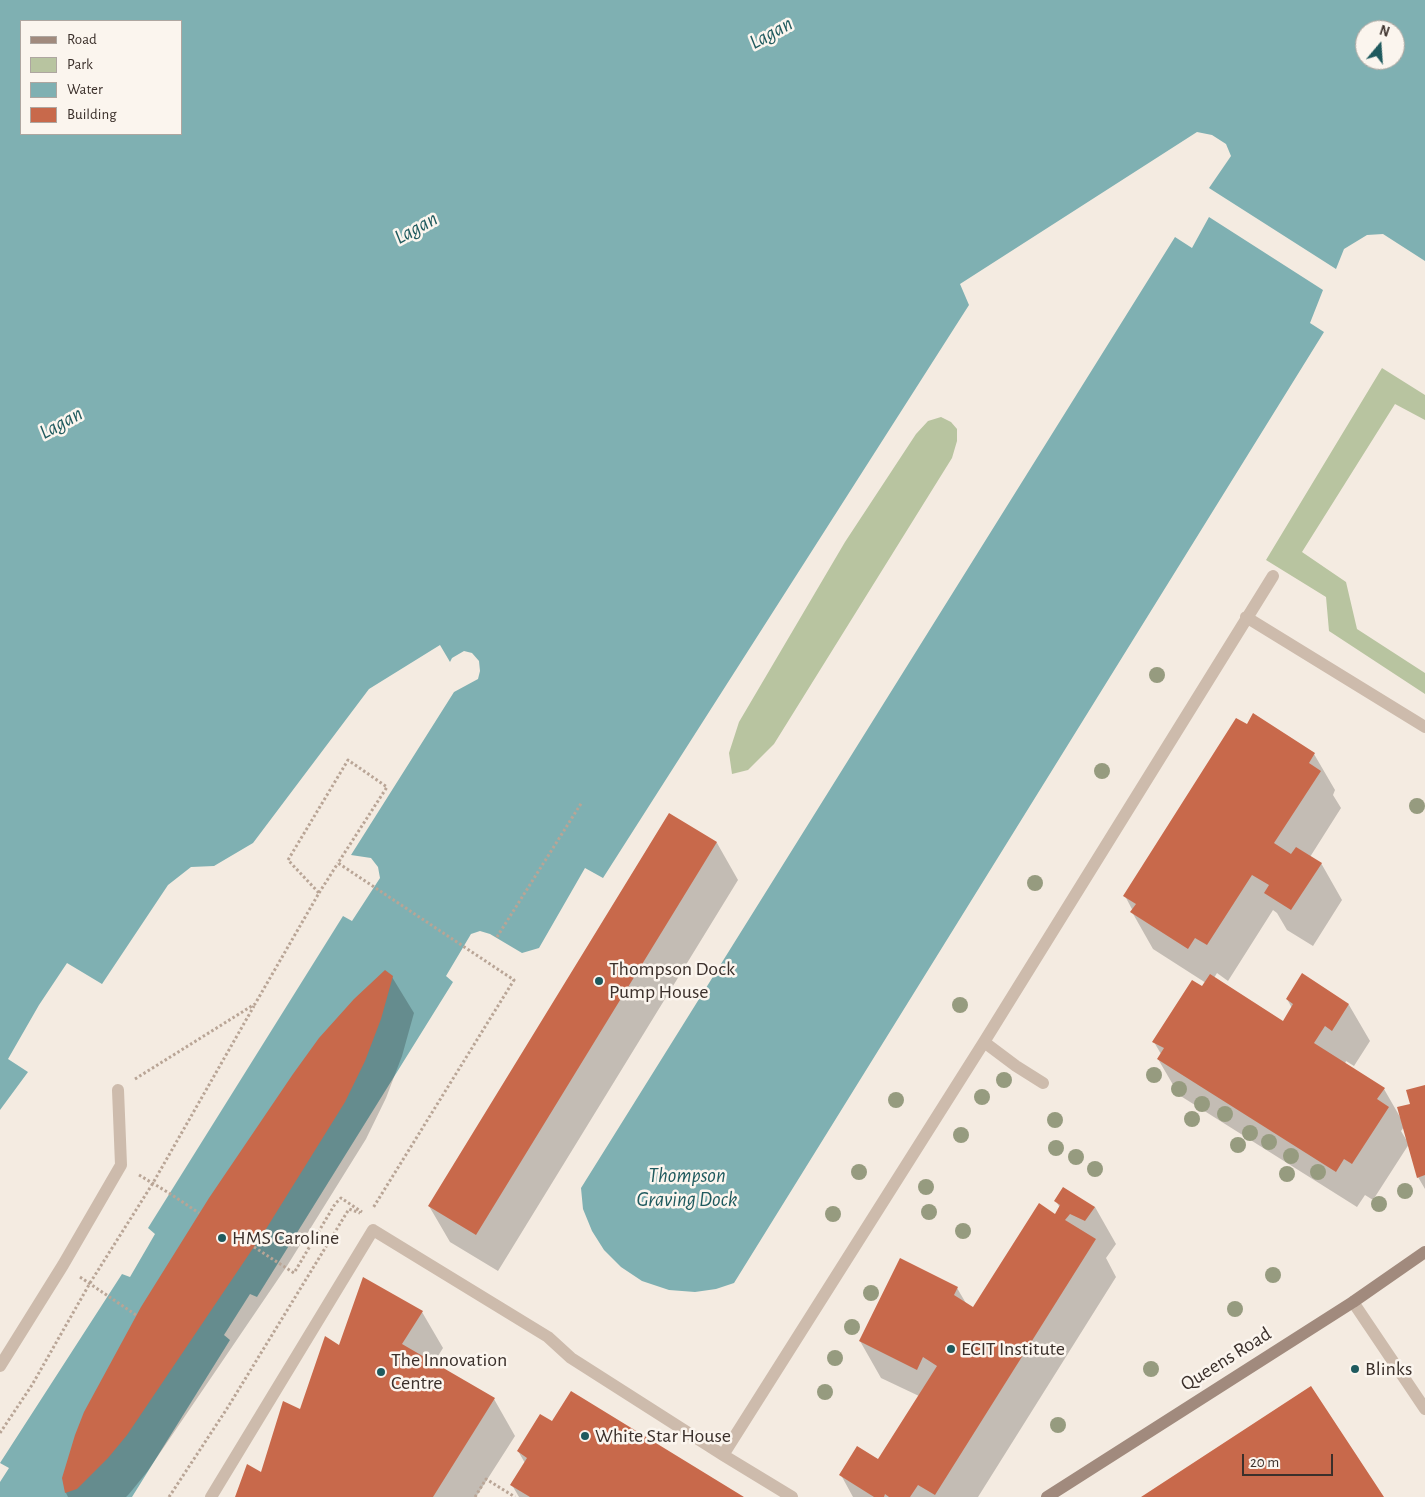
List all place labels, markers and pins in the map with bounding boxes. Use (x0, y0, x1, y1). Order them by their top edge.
place label: Thompson Dock Pump House (609, 957, 735, 1004)
marker: Thompson Dock Pump House (593, 975, 605, 987)
place label: HMS Caroline (232, 1226, 339, 1250)
marker: HMS Caroline (216, 1232, 228, 1244)
place label: ECIT Institute (961, 1337, 1065, 1361)
marker: ECIT Institute (945, 1343, 957, 1355)
place label: The Innovation Centre (391, 1348, 507, 1395)
place label: Blinks (1365, 1357, 1412, 1381)
marker: Blinks (1349, 1363, 1361, 1375)
marker: The Innovation Centre (375, 1366, 387, 1378)
place label: White Star House (595, 1424, 731, 1448)
marker: White Star House (579, 1430, 591, 1442)

